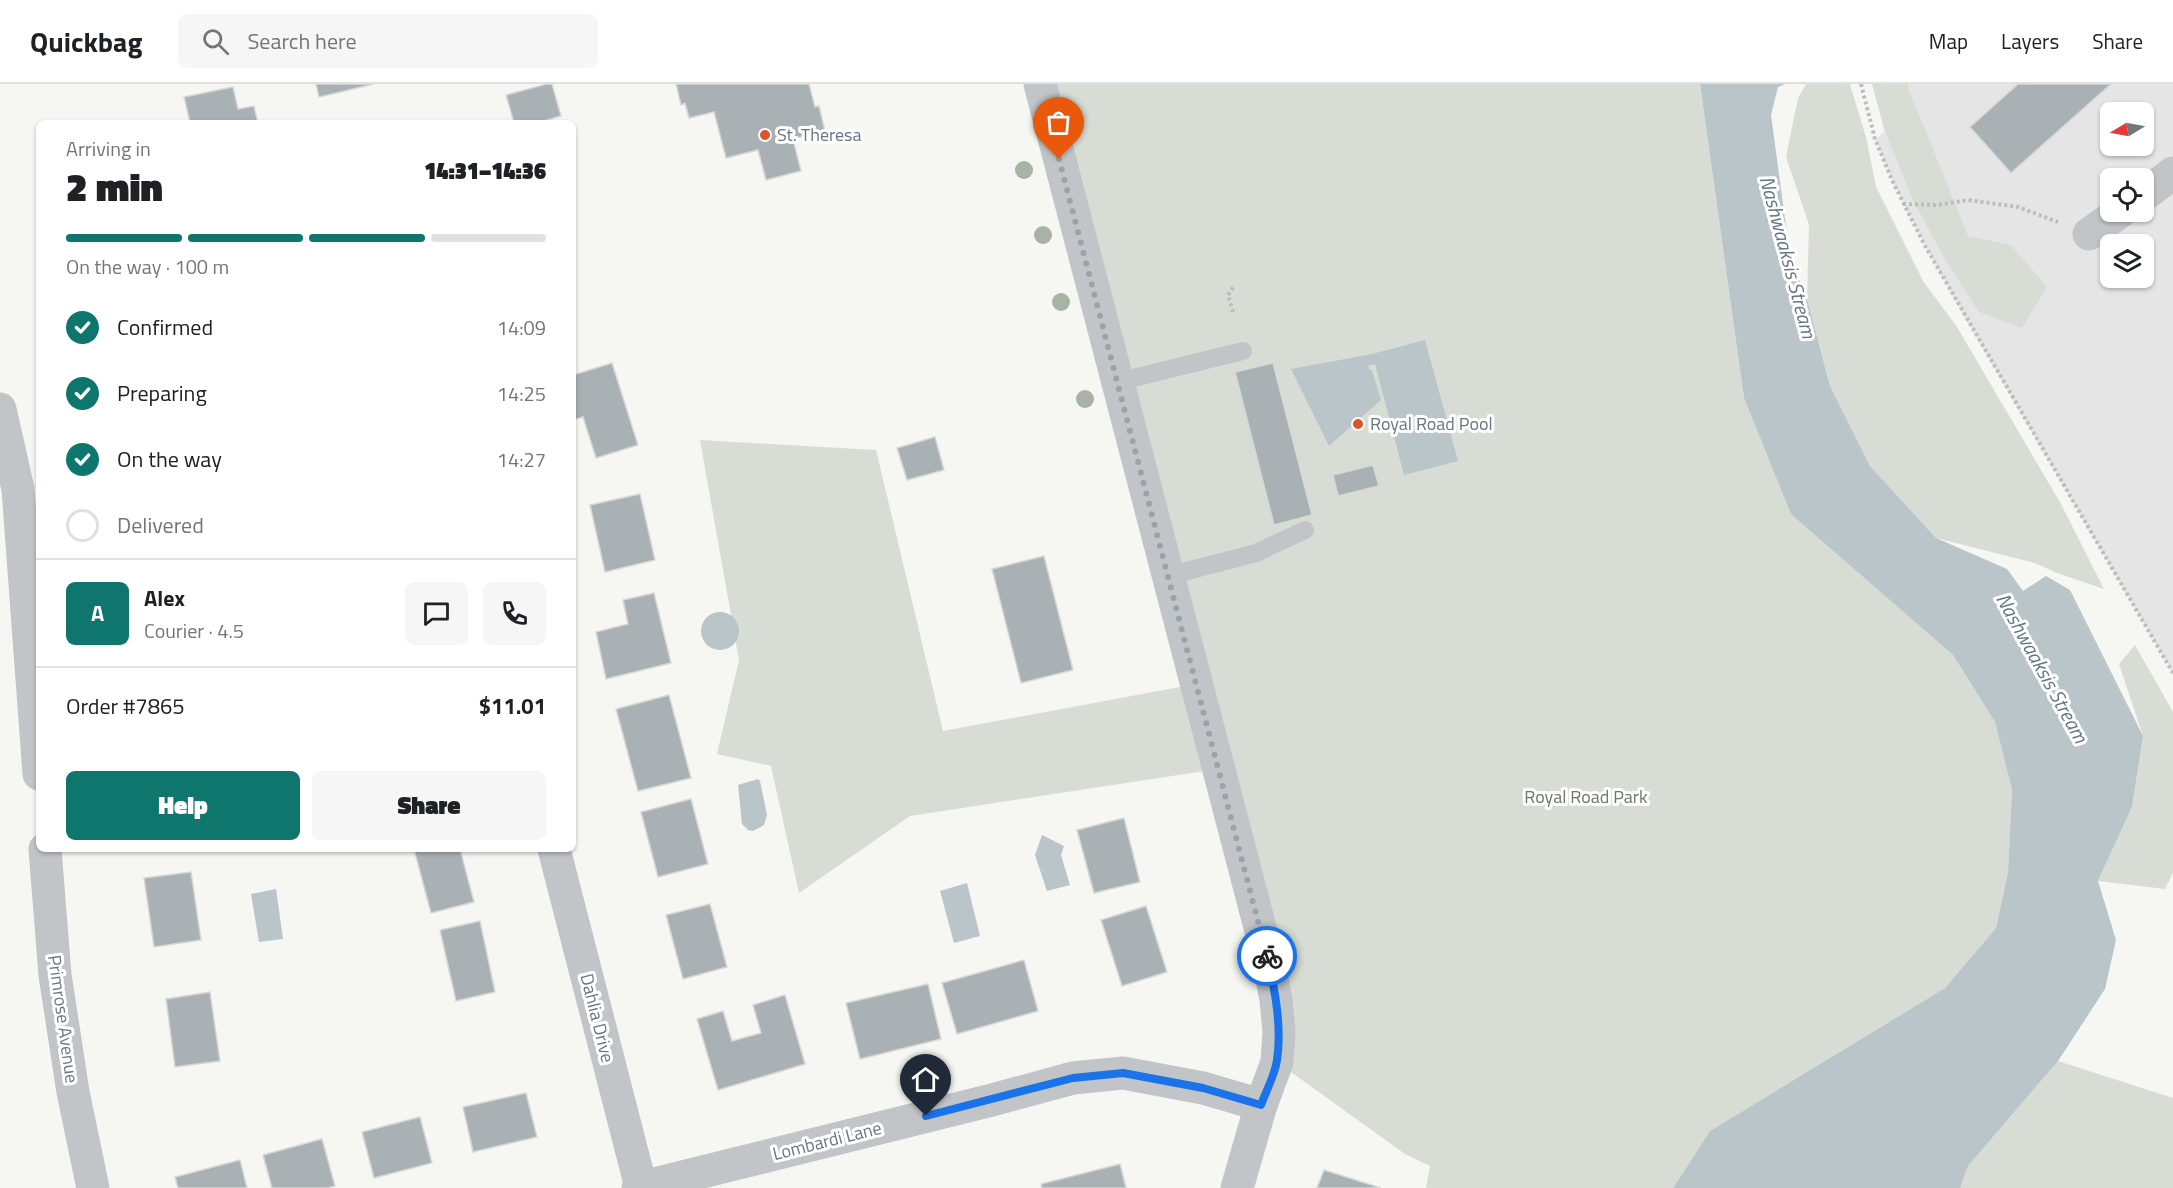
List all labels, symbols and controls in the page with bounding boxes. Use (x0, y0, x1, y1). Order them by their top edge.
search box (178, 14, 598, 68)
text: Quickbag (30, 20, 142, 63)
text: Search here (247, 24, 357, 58)
icon: search (199, 25, 232, 58)
text: Map (1929, 25, 1968, 57)
text: Layers (2001, 25, 2059, 57)
text: Share (2092, 25, 2143, 57)
pin (1033, 97, 1084, 159)
north arrow (2100, 102, 2154, 156)
map controls (2100, 102, 2154, 288)
icon: bag (1042, 106, 1075, 139)
place label: St. Theresa (777, 121, 862, 148)
marker: St. Theresa (758, 128, 772, 142)
text: Arriving in (66, 133, 151, 164)
text: 14:31–14:36 (424, 154, 546, 188)
text: 2 min (66, 157, 163, 216)
button: locate (2100, 168, 2154, 222)
water label: Nashwaaksis Stream (1752, 172, 1825, 342)
button: layers (2100, 234, 2154, 288)
text: On the way · 100 m (66, 251, 229, 282)
text: Confirmed (117, 310, 213, 344)
icon: check (66, 311, 99, 344)
text: 14:09 (497, 312, 546, 343)
text: Preparing (117, 376, 207, 410)
icon: check (66, 377, 99, 410)
text: 14:25 (497, 378, 546, 409)
place label: Royal Road Pool (1370, 410, 1493, 437)
marker: Royal Road Pool (1351, 417, 1365, 431)
text: On the way (117, 442, 222, 476)
icon: check (66, 443, 99, 476)
text: 14:27 (497, 444, 546, 475)
text: Delivered (117, 508, 204, 542)
text: Alex (144, 581, 185, 615)
button: chat (405, 582, 468, 645)
button: phone (483, 582, 546, 645)
water label: Nashwaaksis Stream (1988, 587, 2097, 749)
text: A (91, 596, 104, 630)
text: Courier · 4.5 (144, 615, 244, 646)
text: Order #7865 (66, 689, 185, 723)
text: $11.01 (479, 689, 546, 723)
button: Help (66, 771, 300, 840)
button: Share (312, 771, 546, 840)
park label: Royal Road Park (1524, 783, 1648, 810)
courier (1237, 926, 1297, 986)
icon: bike (1251, 940, 1284, 973)
street label: Primrose Avenue (41, 953, 86, 1085)
street label: Dahlia Drive (573, 971, 622, 1065)
pin (900, 1054, 951, 1116)
icon: home (909, 1063, 942, 1096)
street label: Lombardi Lane (770, 1114, 884, 1167)

